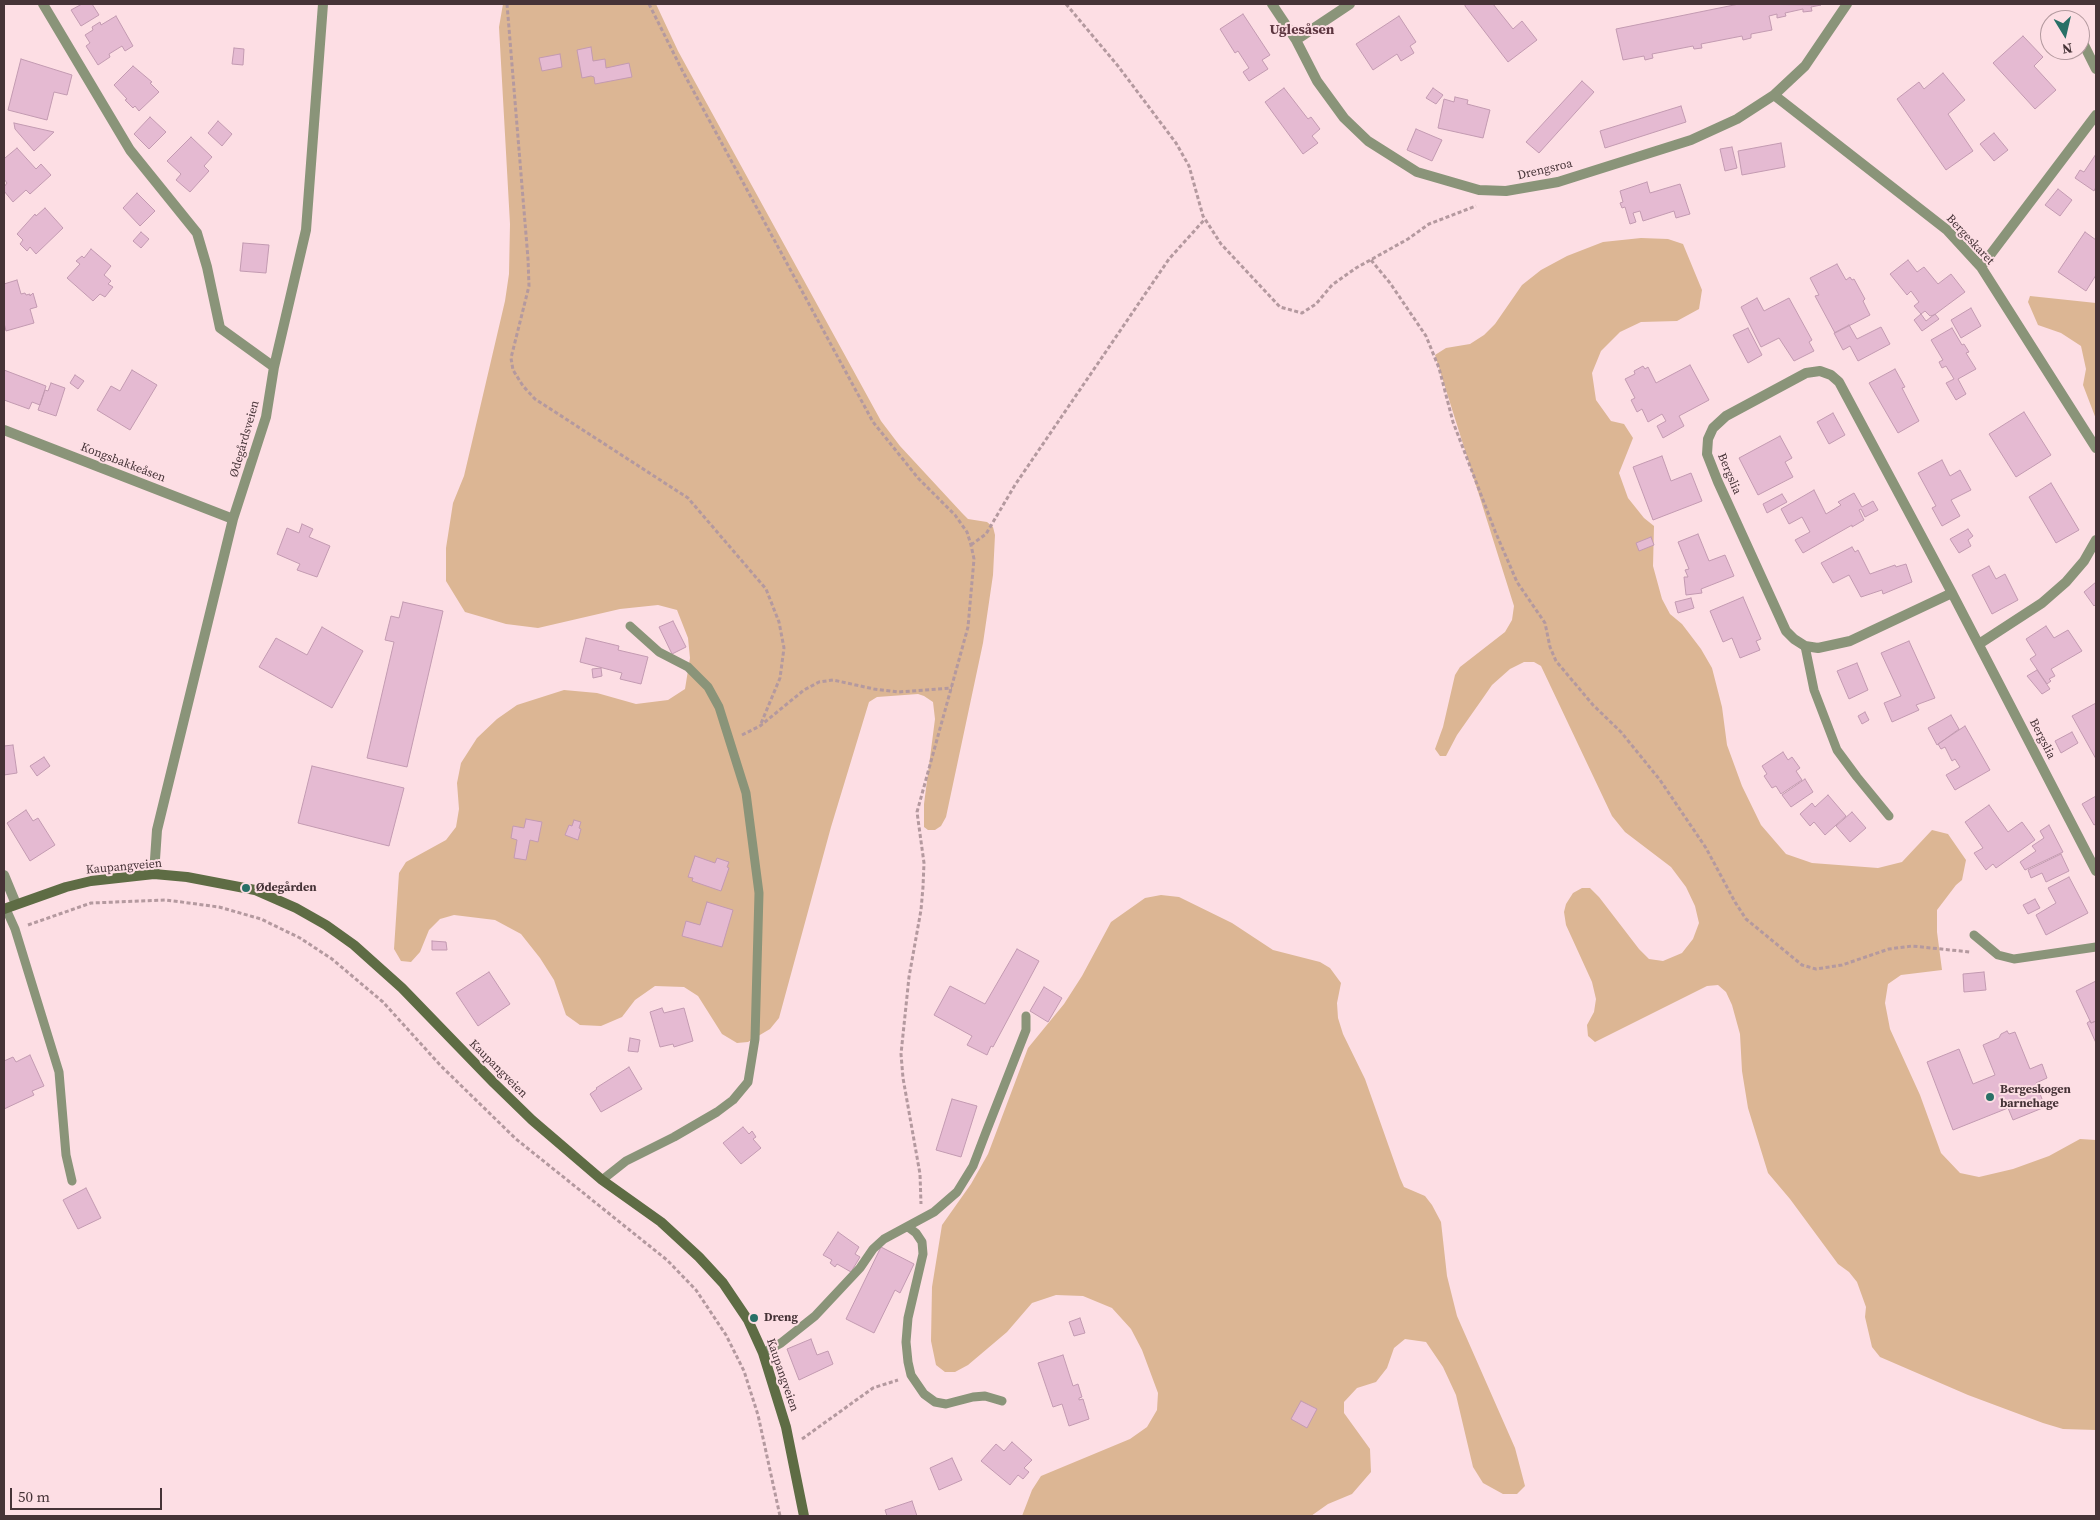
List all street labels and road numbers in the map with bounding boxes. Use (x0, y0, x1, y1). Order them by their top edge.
street label: Drengsroa (1516, 157, 1574, 183)
street label: Bergeskaret (1943, 212, 1997, 268)
street label: Ødegårdsveien (227, 399, 263, 479)
street label: Kongsbakkeåsen (79, 440, 167, 486)
street label: Bergslia (1714, 451, 1744, 497)
street label: Bergslia (2026, 716, 2058, 762)
street label: Kaupangveien (85, 856, 163, 878)
street label: Kaupangveien (466, 1037, 530, 1101)
street label: Kaupangveien (763, 1337, 801, 1413)

